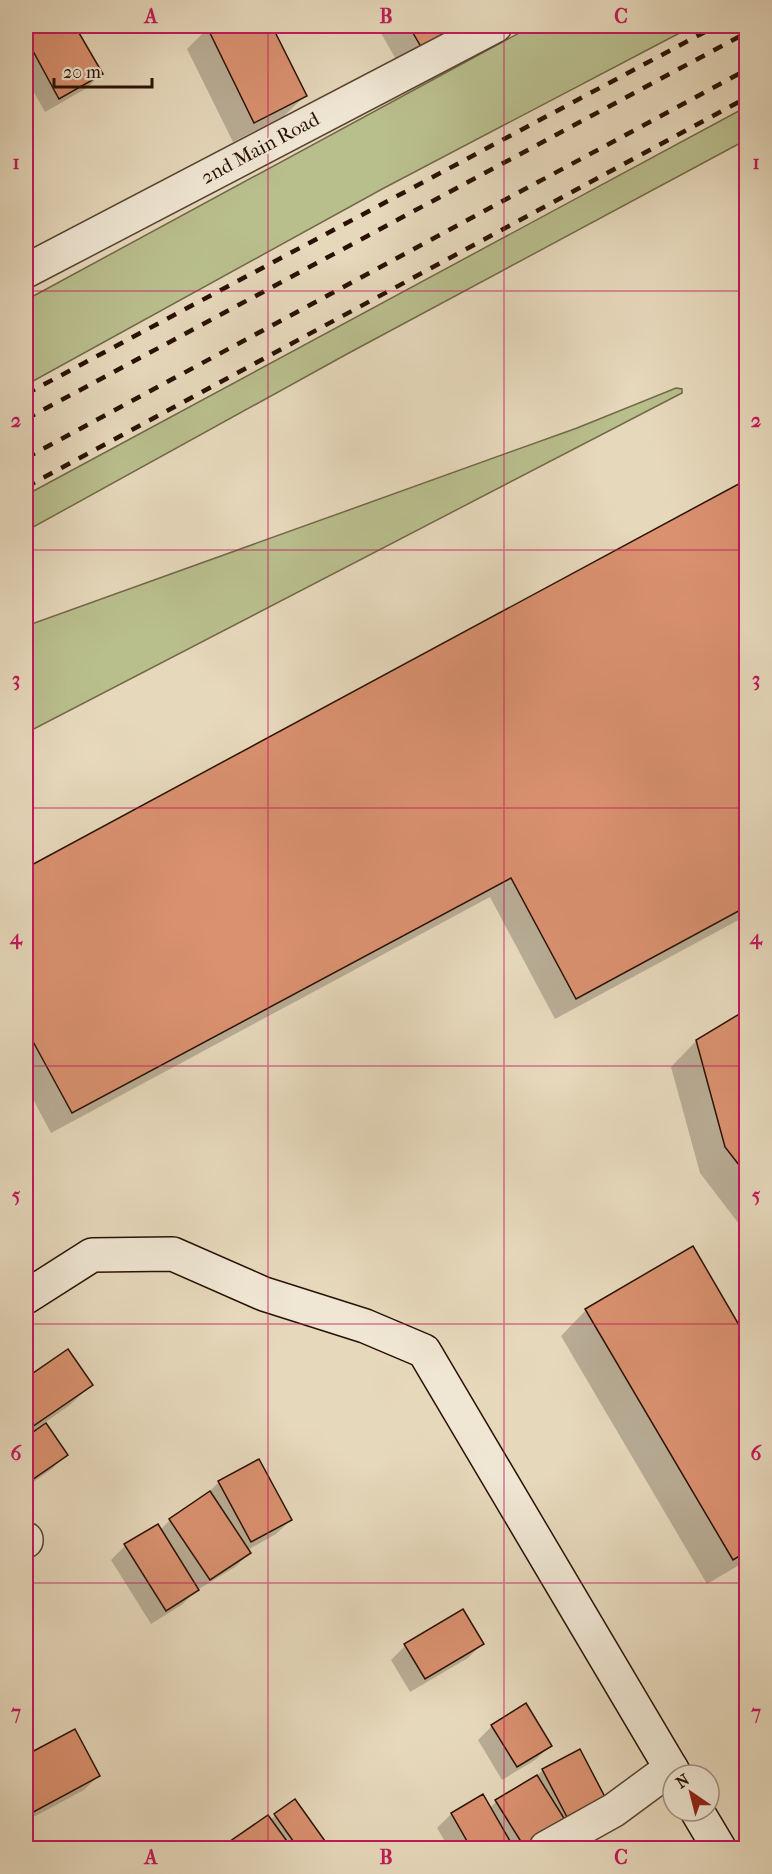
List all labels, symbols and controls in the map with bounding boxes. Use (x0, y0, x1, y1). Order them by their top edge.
text: A (143, 5, 159, 28)
text: B (379, 5, 393, 28)
text: C (614, 5, 628, 28)
scale bar (54, 51, 152, 89)
text: 20 m (63, 62, 101, 83)
street label: 2nd Main Road (197, 107, 324, 189)
text: 1 (12, 151, 20, 174)
text: 1 (752, 151, 760, 174)
text: 2 (11, 409, 21, 432)
text: 2 (751, 409, 761, 432)
text: 3 (12, 668, 20, 691)
text: 3 (752, 668, 760, 691)
text: 4 (9, 926, 23, 950)
text: 4 (749, 926, 763, 950)
text: 5 (12, 1184, 21, 1207)
text: 5 (752, 1184, 761, 1207)
text: 6 (11, 1442, 23, 1465)
text: 6 (751, 1442, 763, 1465)
text: 7 (10, 1701, 21, 1724)
text: 7 (750, 1701, 761, 1724)
north arrow (661, 1763, 721, 1823)
text: N (672, 1769, 694, 1792)
text: A (143, 1846, 159, 1869)
text: B (379, 1846, 393, 1869)
text: C (614, 1846, 628, 1869)

